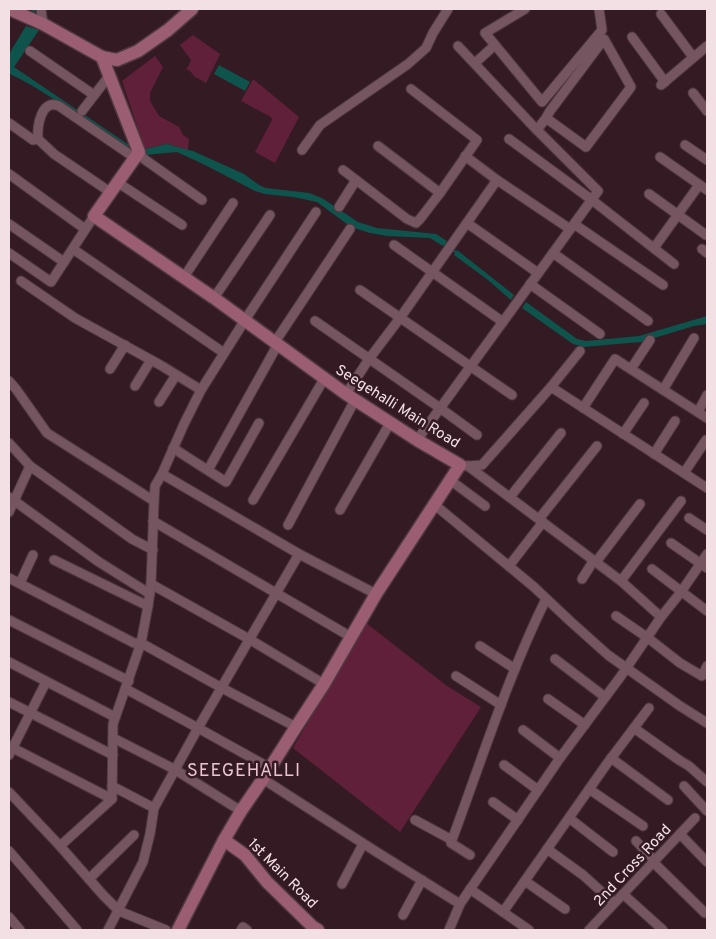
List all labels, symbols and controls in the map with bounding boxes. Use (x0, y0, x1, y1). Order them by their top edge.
street label: Seegehalli Main Road (331, 361, 463, 453)
district label: SEEGEHALLI (187, 760, 301, 783)
street label: 2nd Cross Road (590, 821, 676, 911)
street label: 1st Main Road (243, 835, 321, 913)

